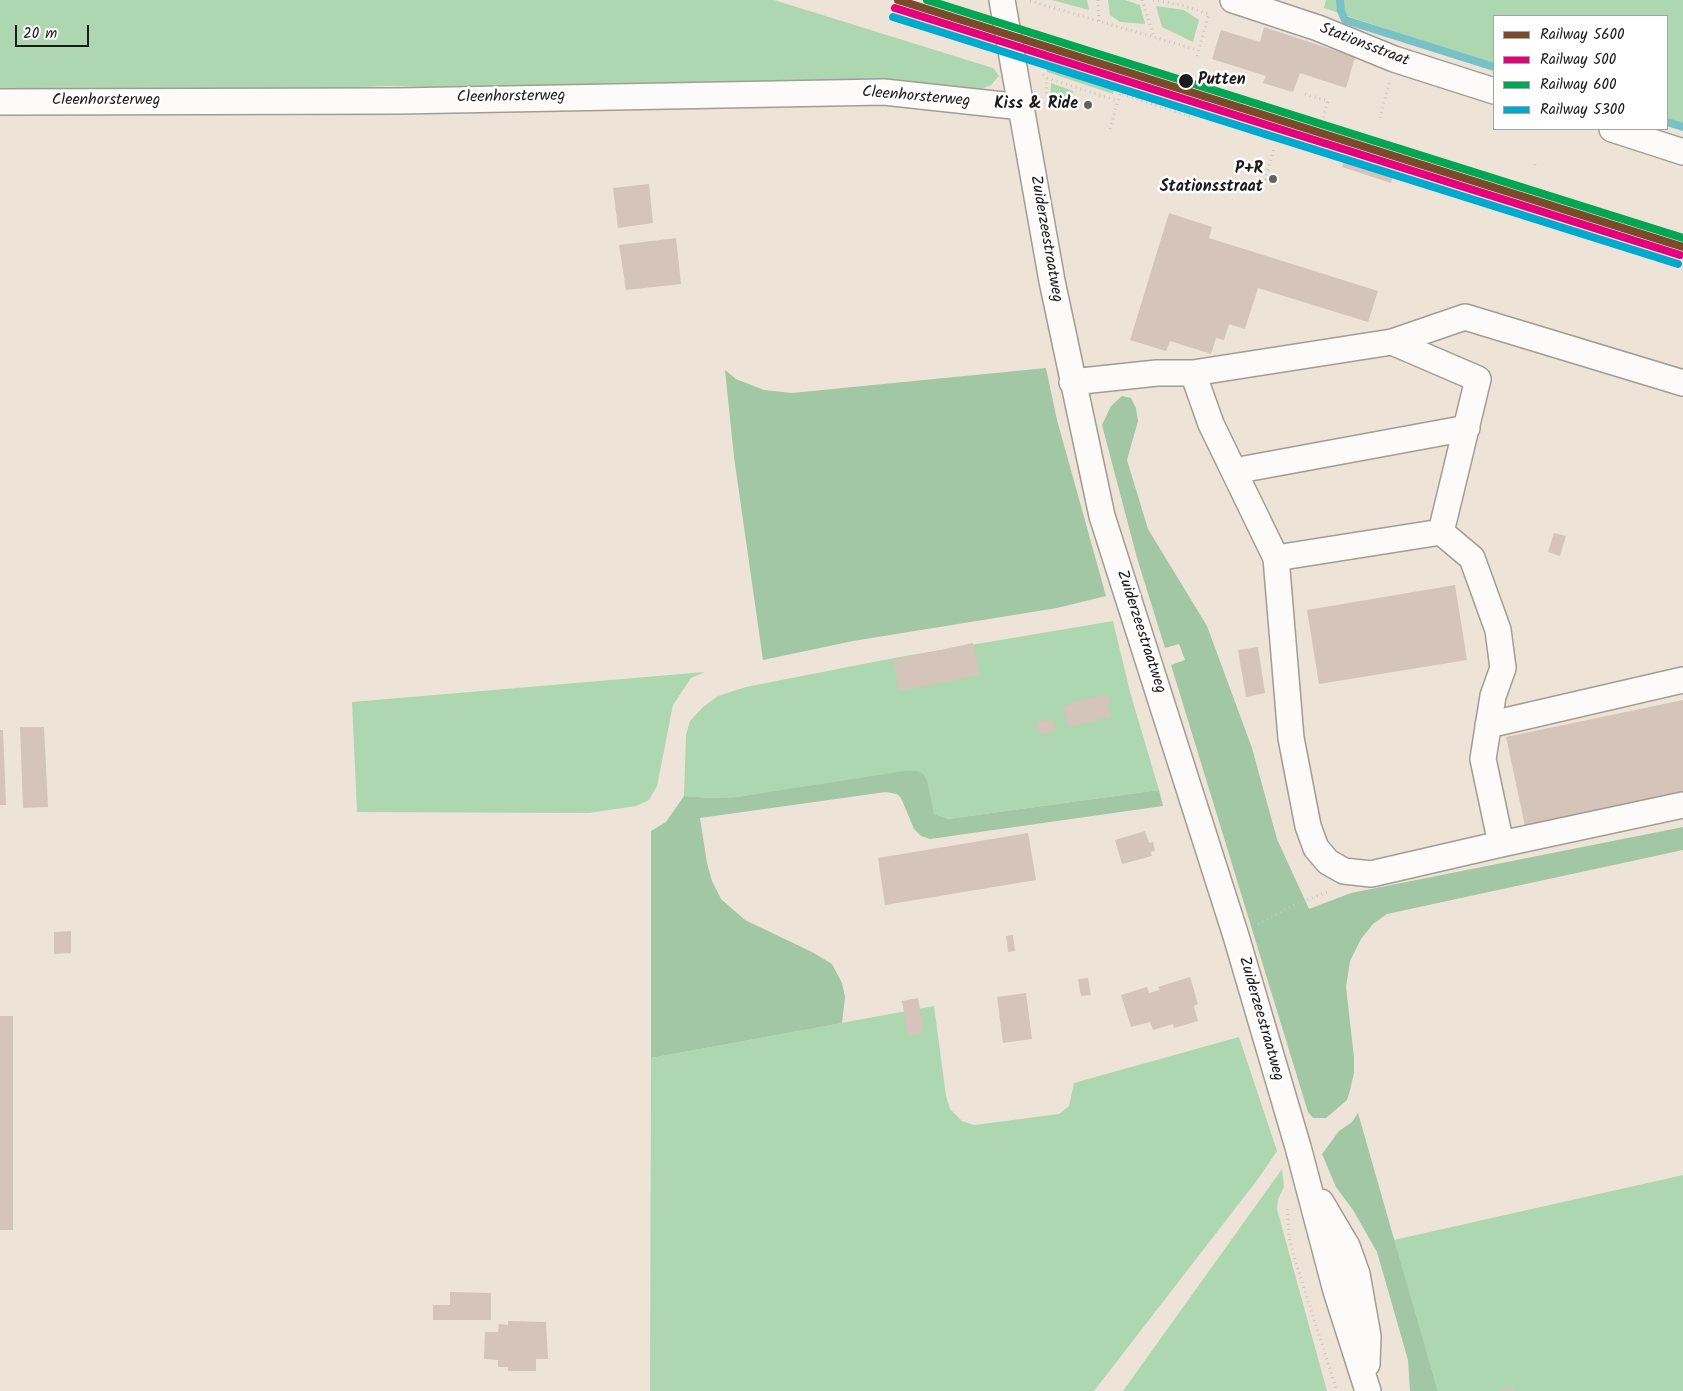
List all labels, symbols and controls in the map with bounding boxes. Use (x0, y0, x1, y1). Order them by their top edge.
scale bar (18, 15, 91, 47)
legend (1493, 15, 1668, 130)
street label: Stationsstraat (1317, 20, 1411, 72)
text: 20 m (23, 22, 57, 46)
text: Railway 5600 (1540, 23, 1625, 47)
text: Railway 500 (1540, 48, 1616, 72)
place label: Putten (1198, 71, 1246, 91)
marker: Putten (1177, 72, 1195, 90)
text: Railway 600 (1540, 73, 1617, 97)
street label: Cleenhorsterweg (861, 84, 971, 112)
street label: Cleenhorsterweg (457, 87, 565, 109)
street label: Cleenhorsterweg (52, 91, 160, 111)
place label: Kiss & Ride (994, 95, 1078, 115)
text: Railway 5300 (1540, 98, 1625, 122)
marker: Kiss & Ride (1082, 99, 1094, 111)
place label: P+R Stationsstraat (1160, 160, 1263, 198)
marker: P+R Stationsstraat (1267, 173, 1279, 185)
street label: Zuiderzeestraatweg (1024, 174, 1066, 304)
street label: Zuiderzeestraatweg (1111, 568, 1169, 696)
street label: Zuiderzeestraatweg (1233, 955, 1287, 1083)

